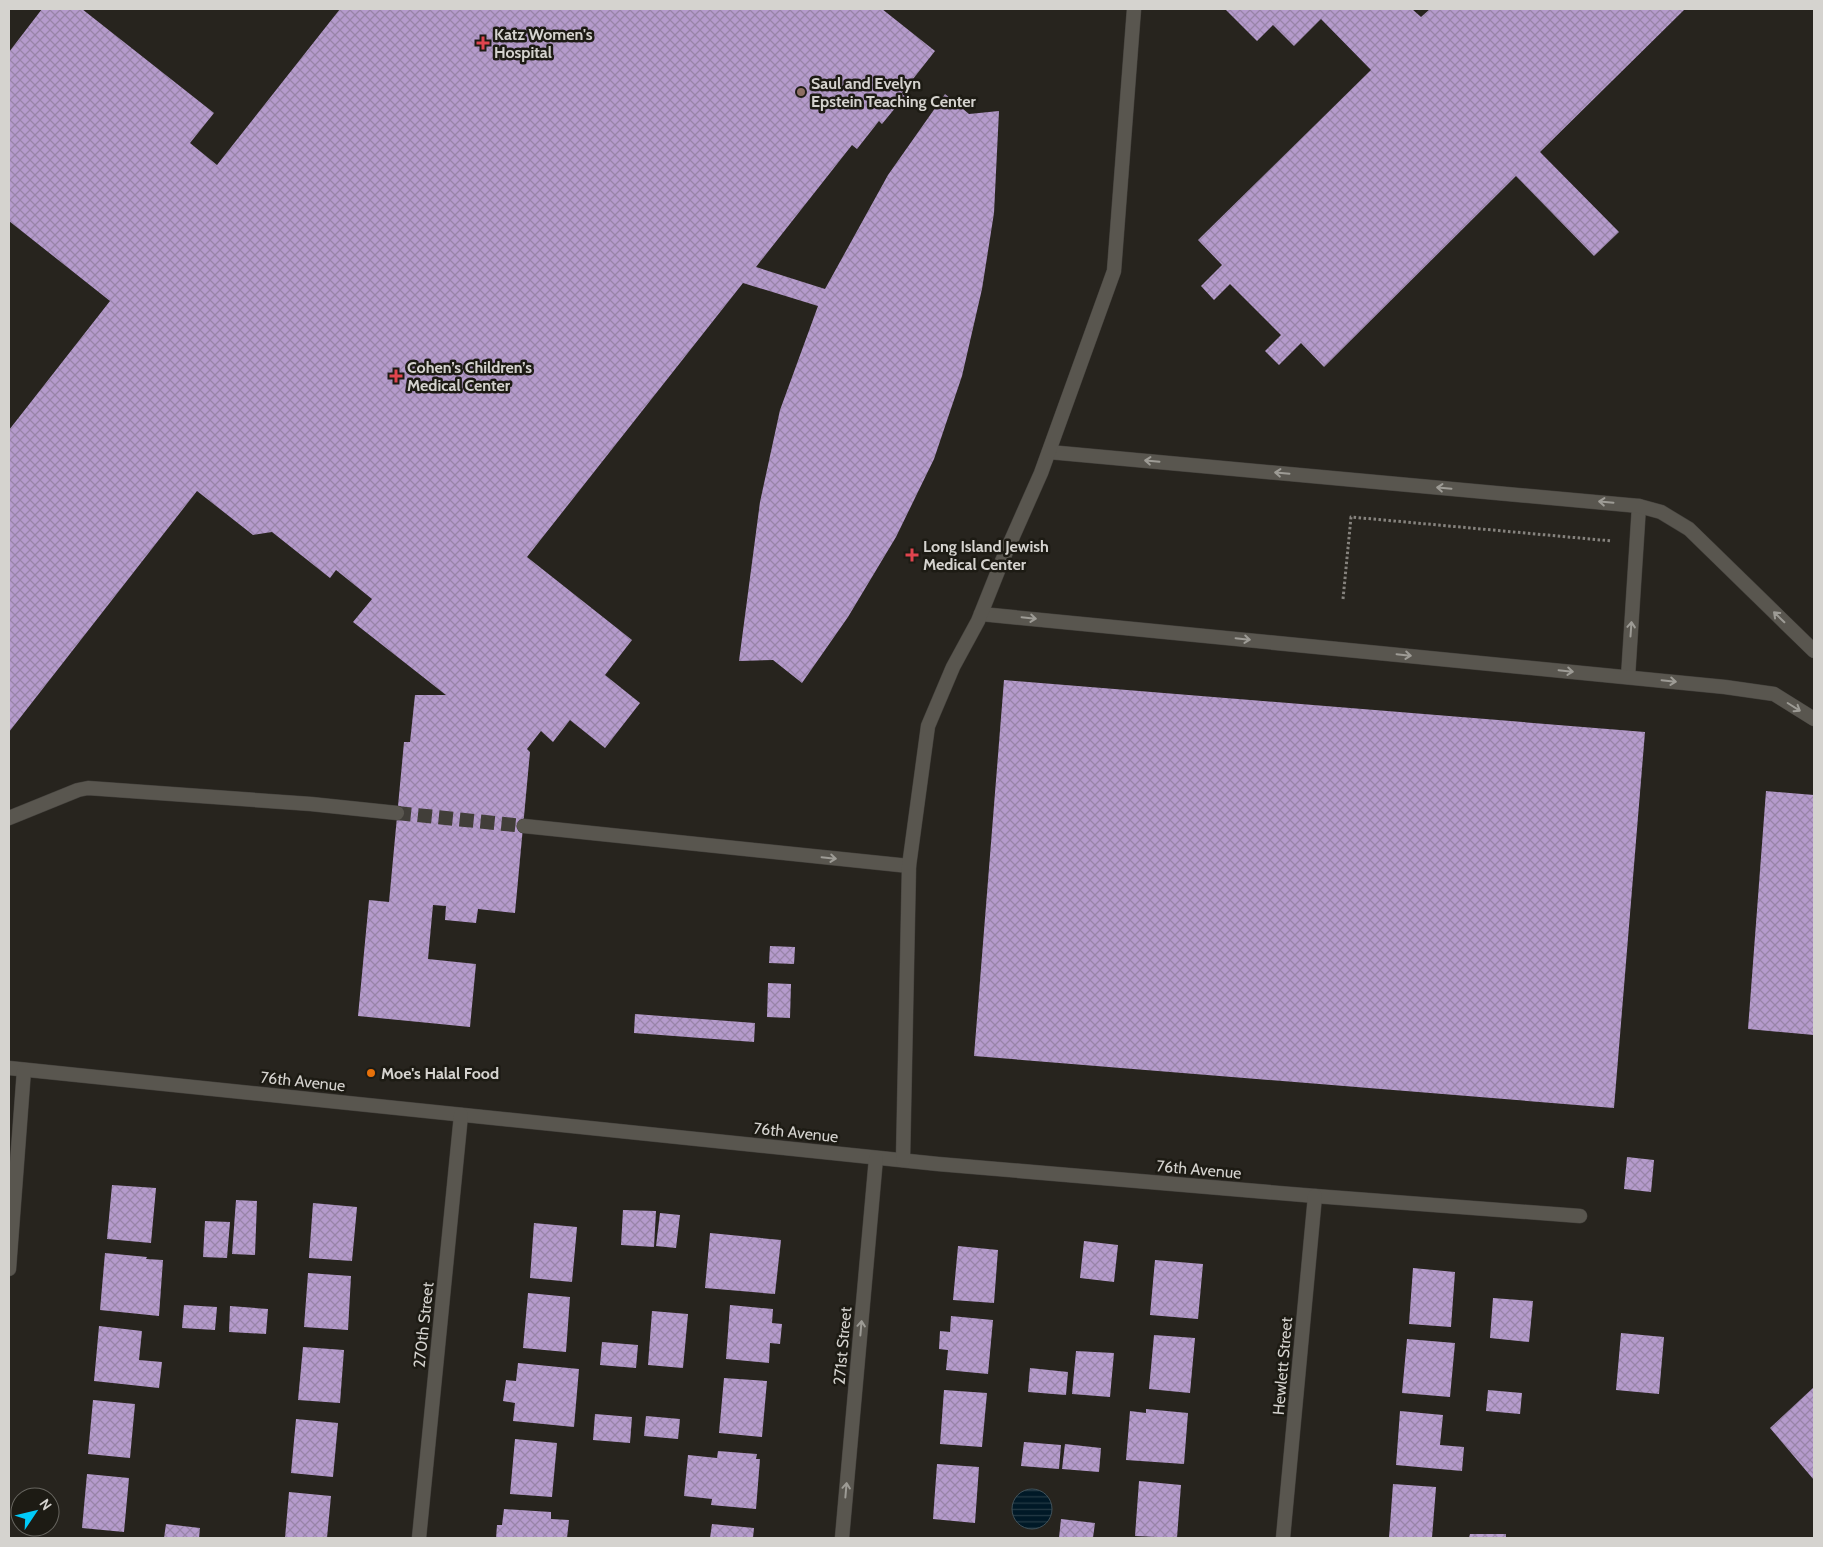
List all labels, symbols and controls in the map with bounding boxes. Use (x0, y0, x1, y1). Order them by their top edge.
place label: Katz Women's Hospital (494, 25, 593, 62)
marker: Katz Women's Hospital (476, 36, 490, 50)
place label: Saul and Evelyn Epstein Teaching Center (811, 74, 977, 111)
marker: Saul and Evelyn Epstein Teaching Center (795, 86, 807, 98)
place label: Cohen’s Children’s Medical Center (407, 358, 532, 395)
marker: Cohen’s Children’s Medical Center (389, 369, 403, 383)
one-way arrow (1145, 456, 1161, 466)
one-way arrow (1274, 468, 1290, 478)
one-way arrow (1436, 483, 1452, 492)
one-way arrow (1598, 498, 1614, 507)
place label: Long Island Jewish Medical Center (923, 537, 1049, 574)
marker: Long Island Jewish Medical Center (905, 548, 919, 562)
one-way arrow (1773, 611, 1786, 623)
one-way arrow (1021, 614, 1037, 623)
one-way arrow (1627, 621, 1636, 637)
one-way arrow (1234, 634, 1250, 644)
one-way arrow (1396, 650, 1412, 660)
one-way arrow (1558, 666, 1574, 676)
one-way arrow (1661, 676, 1677, 686)
one-way arrow (1787, 701, 1801, 712)
one-way arrow (821, 853, 837, 863)
place label: Moe's Halal Food (381, 1064, 499, 1083)
marker: Moe's Halal Food (365, 1067, 377, 1079)
street label: 76th Avenue (260, 1068, 346, 1095)
street label: 76th Avenue (753, 1119, 839, 1146)
street label: 76th Avenue (1156, 1156, 1242, 1183)
street label: 270th Street (410, 1281, 438, 1369)
street label: 271st Street (830, 1306, 855, 1386)
street label: Hewlett Street (1269, 1316, 1296, 1416)
one-way arrow (856, 1320, 865, 1336)
one-way arrow (842, 1482, 851, 1498)
north arrow (10, 1487, 60, 1537)
text: N (35, 1495, 56, 1514)

